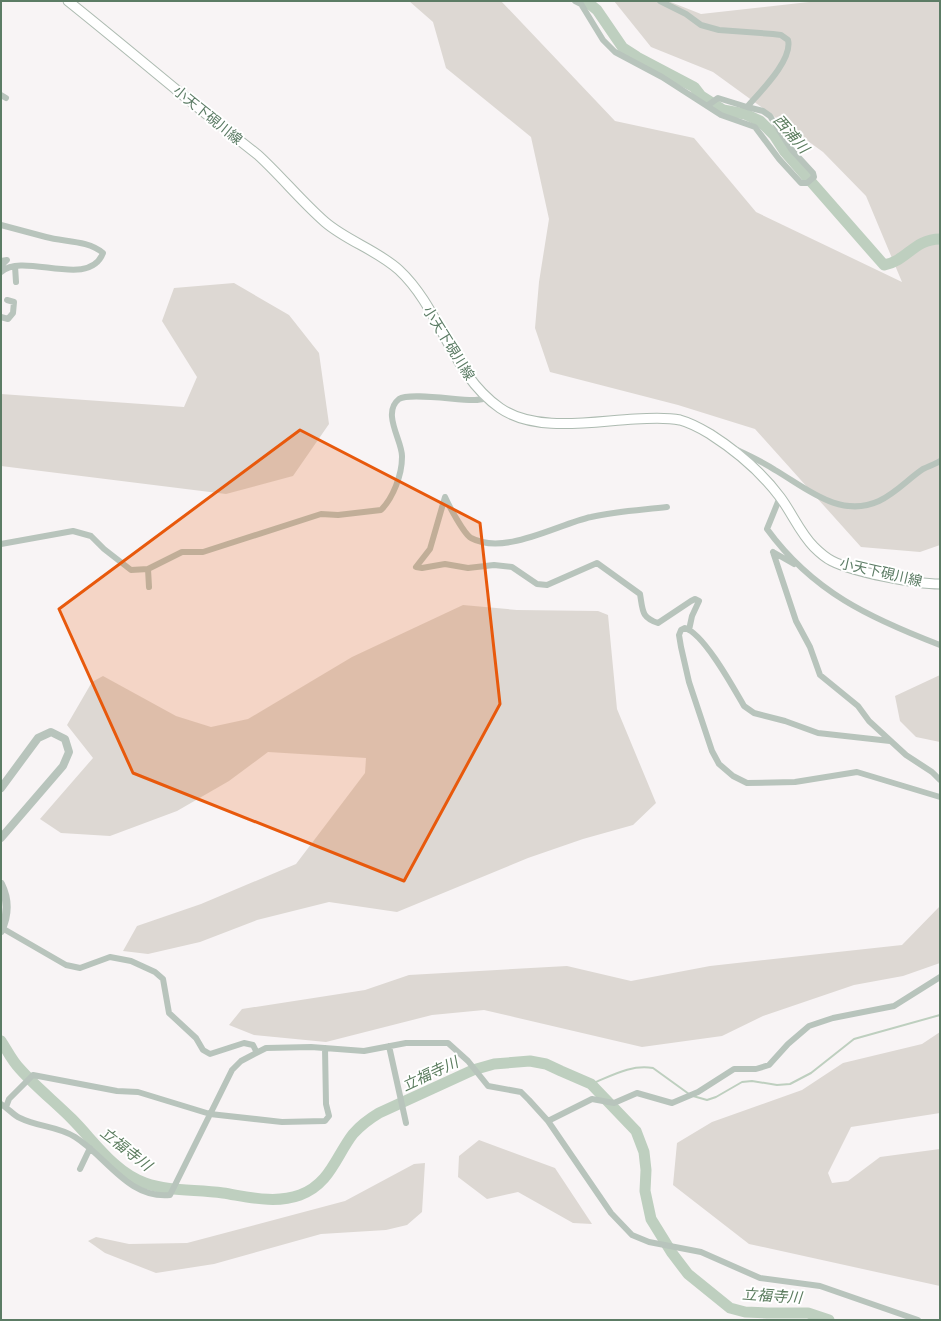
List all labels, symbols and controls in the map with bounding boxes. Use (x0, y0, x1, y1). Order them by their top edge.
street label: 小天下硯川線 (170, 81, 247, 148)
water label: 西浦川 (769, 110, 815, 158)
street label: 小天下硯川線 (419, 302, 480, 383)
street label: 小天下硯川線 (838, 553, 924, 590)
water label: 立福寺川 (398, 1051, 463, 1095)
water label: 立福寺川 (97, 1122, 158, 1176)
water label: 立福寺川 (741, 1283, 805, 1307)

